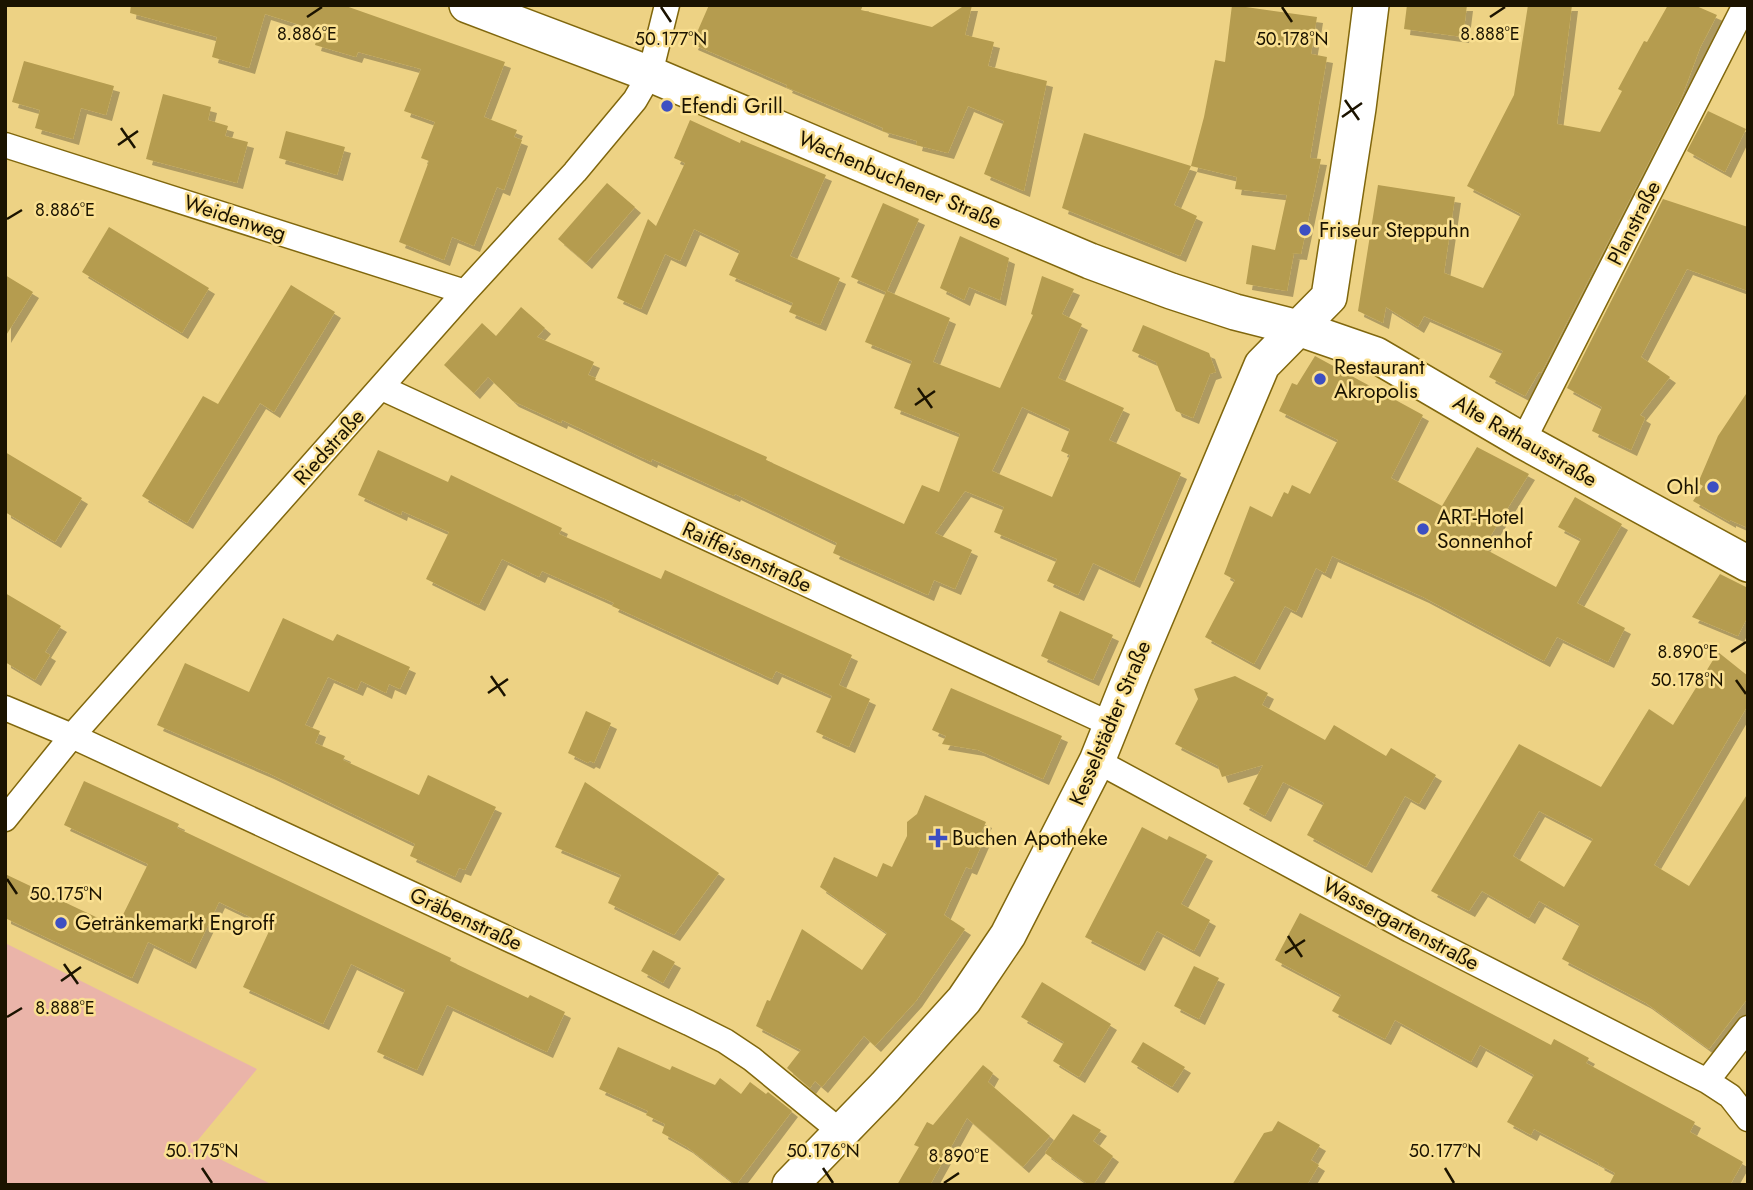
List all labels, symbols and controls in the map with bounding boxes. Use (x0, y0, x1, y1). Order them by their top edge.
text: 8.886°E (277, 21, 337, 47)
text: 8.888°E (1460, 21, 1520, 47)
text: 50.177°N (635, 26, 707, 52)
text: 50.178°N (1256, 26, 1328, 52)
place label: Efendi Grill (681, 91, 783, 121)
marker: Efendi Grill (659, 98, 675, 114)
street label: Wachenbuchener Straße (794, 124, 1007, 237)
street label: Planstraße (1600, 176, 1668, 270)
street label: Weidenweg (180, 187, 290, 249)
text: 8.886°E (35, 197, 95, 223)
place label: Friseur Steppuhn (1319, 215, 1470, 245)
marker: Friseur Steppuhn (1297, 222, 1313, 238)
place label: Restaurant Akropolis (1334, 352, 1425, 406)
marker: Restaurant Akropolis (1312, 371, 1328, 387)
street label: Alte Rathausstraße (1447, 388, 1603, 495)
street label: Riedstraße (287, 402, 372, 492)
place label: Ohl (1667, 472, 1699, 502)
marker: Ohl (1705, 479, 1721, 495)
place label: ART-Hotel Sonnenhof (1437, 502, 1533, 556)
street label: Raiffeisenstraße (677, 514, 817, 600)
marker: ART-Hotel Sonnenhof (1415, 521, 1431, 537)
street label: Kesselstädter Straße (1062, 636, 1158, 810)
text: 8.890°E (1658, 639, 1718, 665)
text: 50.178°N (1651, 667, 1723, 693)
place label: Buchen Apotheke (952, 823, 1108, 853)
marker: Buchen Apotheke (930, 830, 946, 846)
street label: Wassergartenstraße (1318, 870, 1485, 978)
street label: Gräbenstraße (405, 880, 527, 958)
text: 50.175°N (29, 881, 103, 907)
place label: Getränkemarkt Engroff (75, 908, 275, 938)
marker: Getränkemarkt Engroff (53, 915, 69, 931)
text: 8.888°E (35, 995, 95, 1021)
text: 50.175°N (165, 1138, 239, 1164)
text: 50.176°N (786, 1138, 860, 1164)
text: 50.177°N (1409, 1138, 1481, 1164)
text: 8.890°E (929, 1143, 989, 1169)

